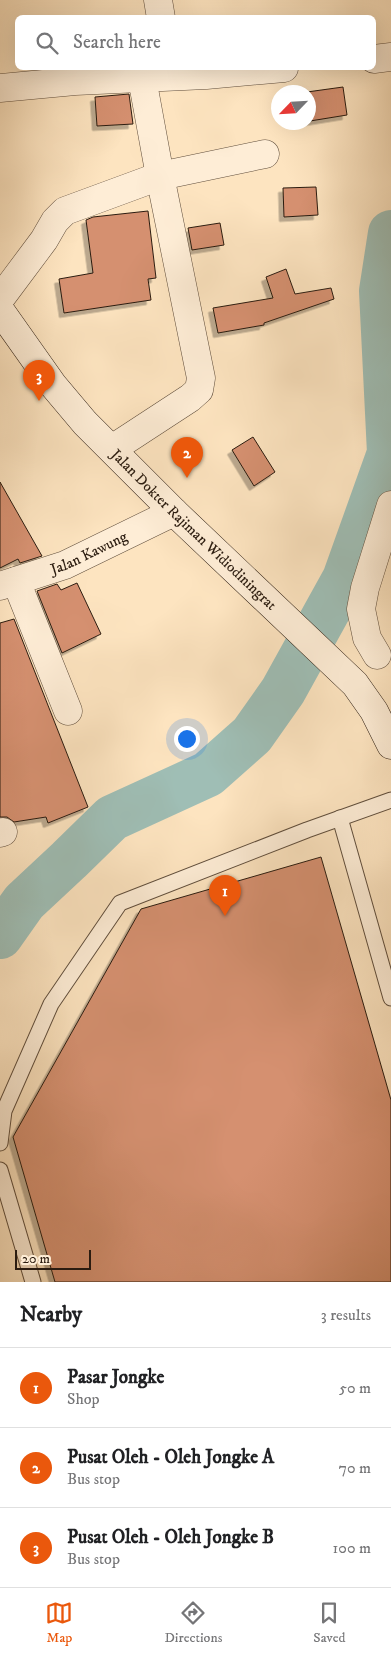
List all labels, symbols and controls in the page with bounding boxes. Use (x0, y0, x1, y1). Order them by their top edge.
search box (15, 15, 376, 70)
icon: search (33, 29, 61, 57)
text: Search here (73, 31, 161, 54)
north arrow (271, 85, 316, 130)
pin: 3 (23, 360, 55, 401)
pin: 2 (171, 437, 203, 478)
street label: Jalan Dokter Rajiman Widiodiningrat (105, 444, 281, 615)
street label: Jalan Kawung (46, 527, 131, 580)
your location (174, 726, 200, 752)
pin: 1 (209, 875, 241, 916)
scale bar (15, 1247, 91, 1270)
text: 20 m (22, 1250, 50, 1268)
text: Nearby (20, 1302, 82, 1328)
text: 3 results (321, 1305, 371, 1325)
text: Pasar Jongke (67, 1366, 164, 1389)
text: 1 (33, 1378, 39, 1398)
text: 50 m (339, 1378, 371, 1398)
text: Shop (67, 1389, 100, 1409)
text: Pusat Oleh - Oleh Jongke A (67, 1446, 274, 1469)
text: 2 (32, 1458, 40, 1478)
text: 70 m (339, 1458, 371, 1478)
text: Bus stop (67, 1469, 120, 1489)
text: Pusat Oleh - Oleh Jongke B (67, 1526, 274, 1549)
text: 3 (33, 1538, 39, 1558)
text: 100 m (333, 1538, 371, 1558)
text: Bus stop (67, 1549, 120, 1569)
tab: Map (45, 1599, 73, 1647)
tab: Directions (164, 1599, 222, 1647)
tab: Saved (313, 1599, 346, 1647)

